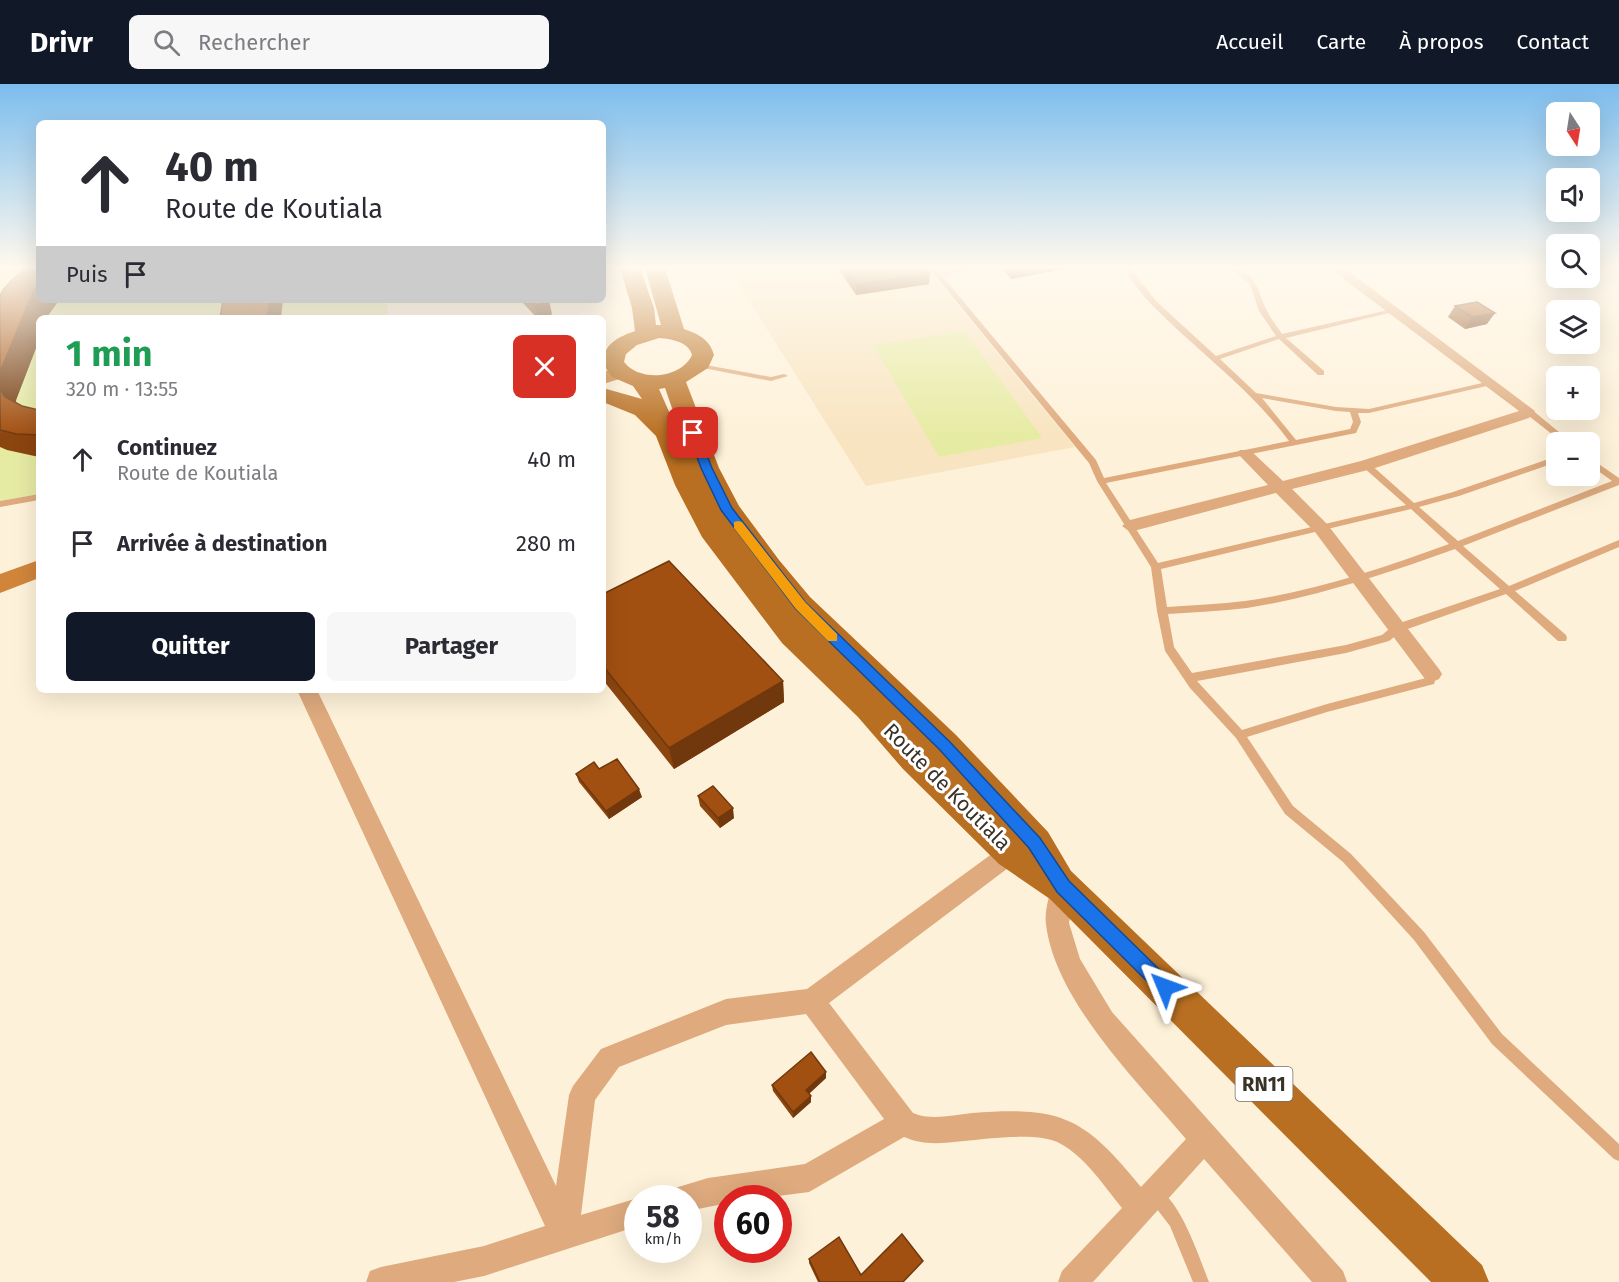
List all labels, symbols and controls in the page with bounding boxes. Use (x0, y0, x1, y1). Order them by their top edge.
search box (129, 15, 549, 69)
text: Drivr (30, 26, 93, 59)
icon: search (150, 26, 183, 59)
text: Rechercher (198, 29, 310, 56)
text: Accueil (1216, 29, 1283, 55)
text: Carte (1316, 29, 1366, 55)
text: À propos (1399, 29, 1484, 55)
text: Contact (1517, 29, 1589, 55)
north arrow (1546, 102, 1600, 156)
map controls (1546, 102, 1600, 486)
text: 40 m (165, 142, 259, 192)
icon: ahead (66, 144, 144, 222)
button: sound (1546, 168, 1600, 222)
text: Route de Koutiala (165, 193, 383, 225)
button: search (1546, 234, 1600, 288)
icon: arrive (119, 258, 152, 291)
text: Puis (66, 261, 107, 288)
button: layers (1546, 300, 1600, 354)
text: 1 min (66, 332, 153, 376)
button: close (513, 335, 576, 398)
button: + (1546, 366, 1600, 420)
text: 320 m · 13:55 (66, 377, 178, 401)
pin (667, 407, 718, 458)
icon: arrive (676, 416, 709, 449)
button: − (1546, 432, 1600, 486)
text: Continuez (117, 434, 217, 461)
icon: ahead (66, 443, 99, 476)
text: 40 m (527, 446, 576, 473)
text: Route de Koutiala (117, 461, 278, 485)
icon: arrive (66, 527, 99, 560)
text: Arrivée à destination (117, 530, 327, 557)
text: 280 m (516, 530, 576, 557)
button: Quitter (66, 612, 315, 681)
button: Partager (327, 612, 576, 681)
street label: Route de Koutiala (878, 718, 1016, 856)
position arrow (1133, 955, 1197, 1019)
road number: RN11 (1236, 1067, 1292, 1101)
speed limit sign: 60 (714, 1185, 792, 1263)
text: 58 (646, 1199, 680, 1235)
text: km/h (644, 1230, 682, 1248)

